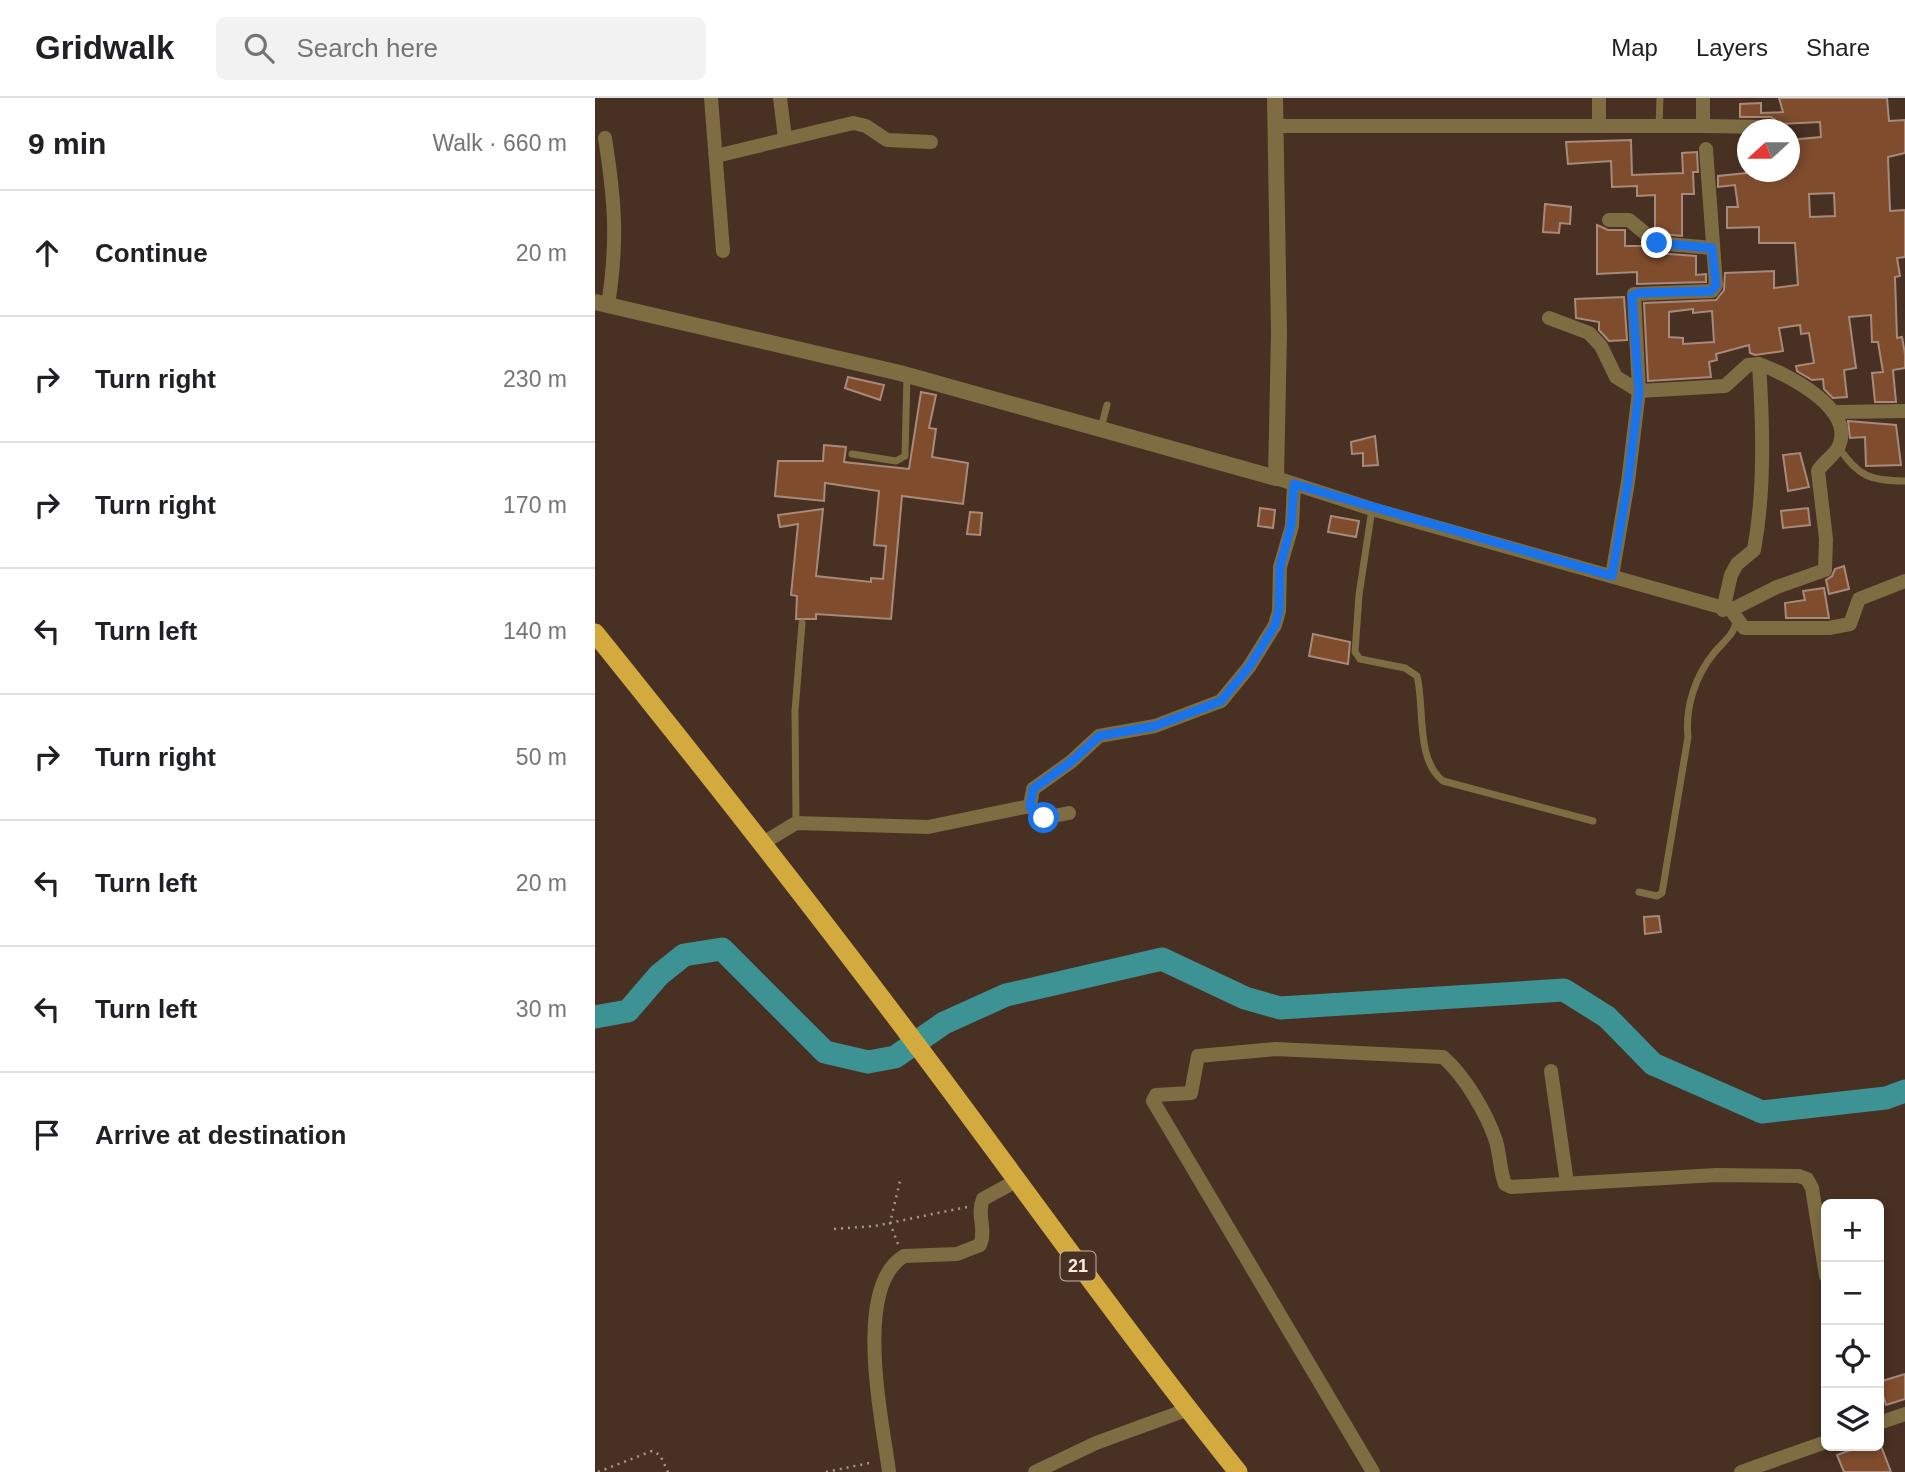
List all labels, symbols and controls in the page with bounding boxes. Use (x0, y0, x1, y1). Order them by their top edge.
search box (216, 17, 706, 80)
text: Gridwalk (35, 29, 174, 66)
icon: search (240, 29, 278, 67)
text: Search here (296, 33, 438, 63)
text: Map (1611, 34, 1658, 61)
text: Layers (1696, 34, 1768, 61)
text: Share (1806, 34, 1870, 61)
north arrow (1737, 119, 1800, 182)
text: 9 min (28, 127, 106, 160)
text: Walk · 660 m (432, 130, 567, 156)
route end (1641, 227, 1672, 258)
icon: ahead (28, 234, 66, 272)
text: Continue (95, 238, 208, 268)
text: 20 m (516, 240, 567, 266)
icon: right (28, 360, 66, 398)
text: Turn right (95, 364, 216, 394)
text: 230 m (503, 366, 567, 392)
icon: right (28, 486, 66, 524)
text: Turn right (95, 490, 216, 520)
text: 170 m (503, 492, 567, 518)
icon: left (28, 612, 66, 650)
text: Turn left (95, 616, 197, 646)
text: 140 m (503, 618, 567, 644)
icon: right (28, 738, 66, 776)
text: Turn right (95, 742, 216, 772)
text: 50 m (516, 744, 567, 770)
route start (1028, 802, 1059, 833)
icon: left (28, 864, 66, 902)
text: Turn left (95, 868, 197, 898)
text: 20 m (516, 870, 567, 896)
icon: left (28, 990, 66, 1028)
text: Turn left (95, 994, 197, 1024)
text: 30 m (516, 996, 567, 1022)
icon: arrive (28, 1116, 66, 1154)
text: Arrive at destination (95, 1120, 346, 1150)
map controls (1821, 1199, 1884, 1451)
button: + (1821, 1199, 1884, 1262)
road number: 21 (1061, 1252, 1095, 1280)
button: − (1821, 1262, 1884, 1325)
button: locate (1821, 1325, 1884, 1388)
button: layers (1821, 1388, 1884, 1451)

